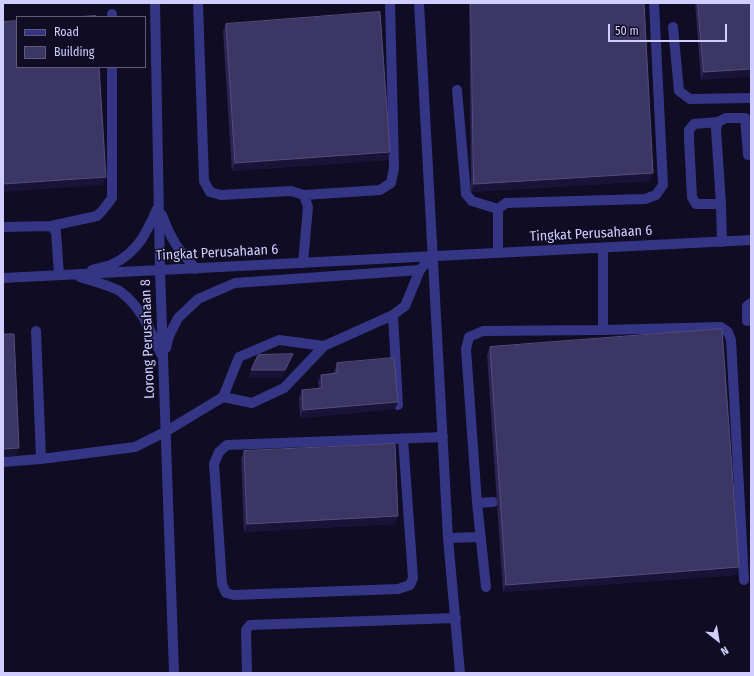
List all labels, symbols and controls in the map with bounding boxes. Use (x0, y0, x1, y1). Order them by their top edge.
legend (16, 16, 146, 68)
scale bar (610, 16, 729, 42)
text: 50 m (615, 24, 639, 38)
text: Road (54, 25, 79, 39)
text: Building (54, 45, 94, 59)
street label: Tingkat Perusahaan 6 (529, 222, 653, 246)
street label: Tingkat Perusahaan 6 (155, 241, 279, 265)
street label: Lorong Perusahaan 8 (138, 279, 158, 399)
north arrow (698, 620, 738, 660)
text: N (718, 643, 731, 658)

